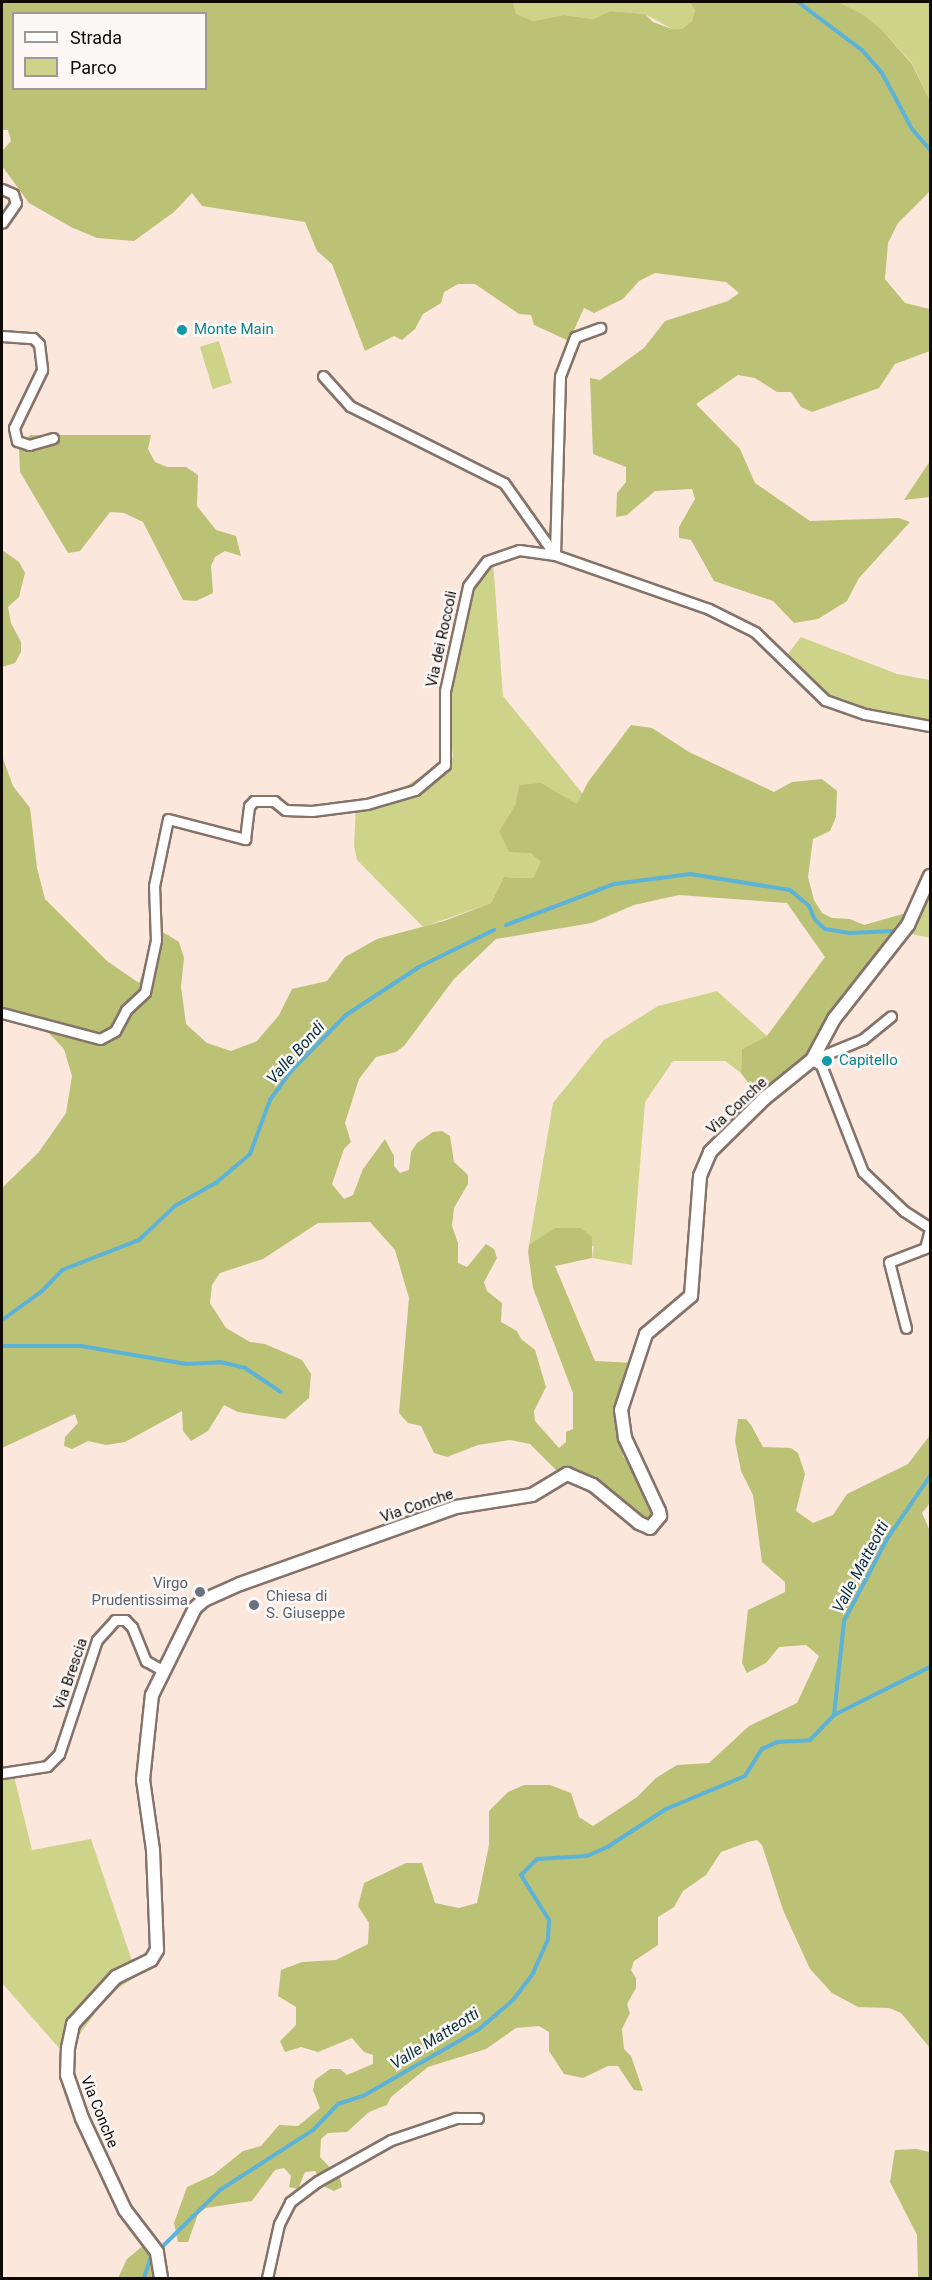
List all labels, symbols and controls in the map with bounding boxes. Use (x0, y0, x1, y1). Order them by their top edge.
legend (12, 12, 207, 90)
text: Strada (70, 27, 122, 48)
text: Parco (70, 57, 117, 78)
place label: Monte Main (194, 321, 274, 339)
marker: Monte Main (175, 323, 189, 337)
street label: Via dei Roccoli (423, 589, 461, 689)
water label: Valle Bondi (263, 1018, 329, 1088)
place label: Capitello (839, 1052, 898, 1070)
marker: Capitello (820, 1054, 834, 1068)
street label: Via Conche (703, 1074, 771, 1138)
street label: Via Conche (378, 1485, 456, 1527)
water label: Valle Matteotti (829, 1518, 893, 1616)
place label: Virgo Prudentissima (91, 1574, 188, 1609)
marker: Virgo Prudentissima (193, 1585, 207, 1599)
place label: Chiesa di S. Giuseppe (266, 1587, 345, 1622)
marker: Chiesa di S. Giuseppe (247, 1598, 261, 1612)
street label: Via Brescia (50, 1636, 92, 1712)
water label: Valle Matteotti (387, 2004, 483, 2074)
street label: Via Conche (76, 2074, 122, 2150)

